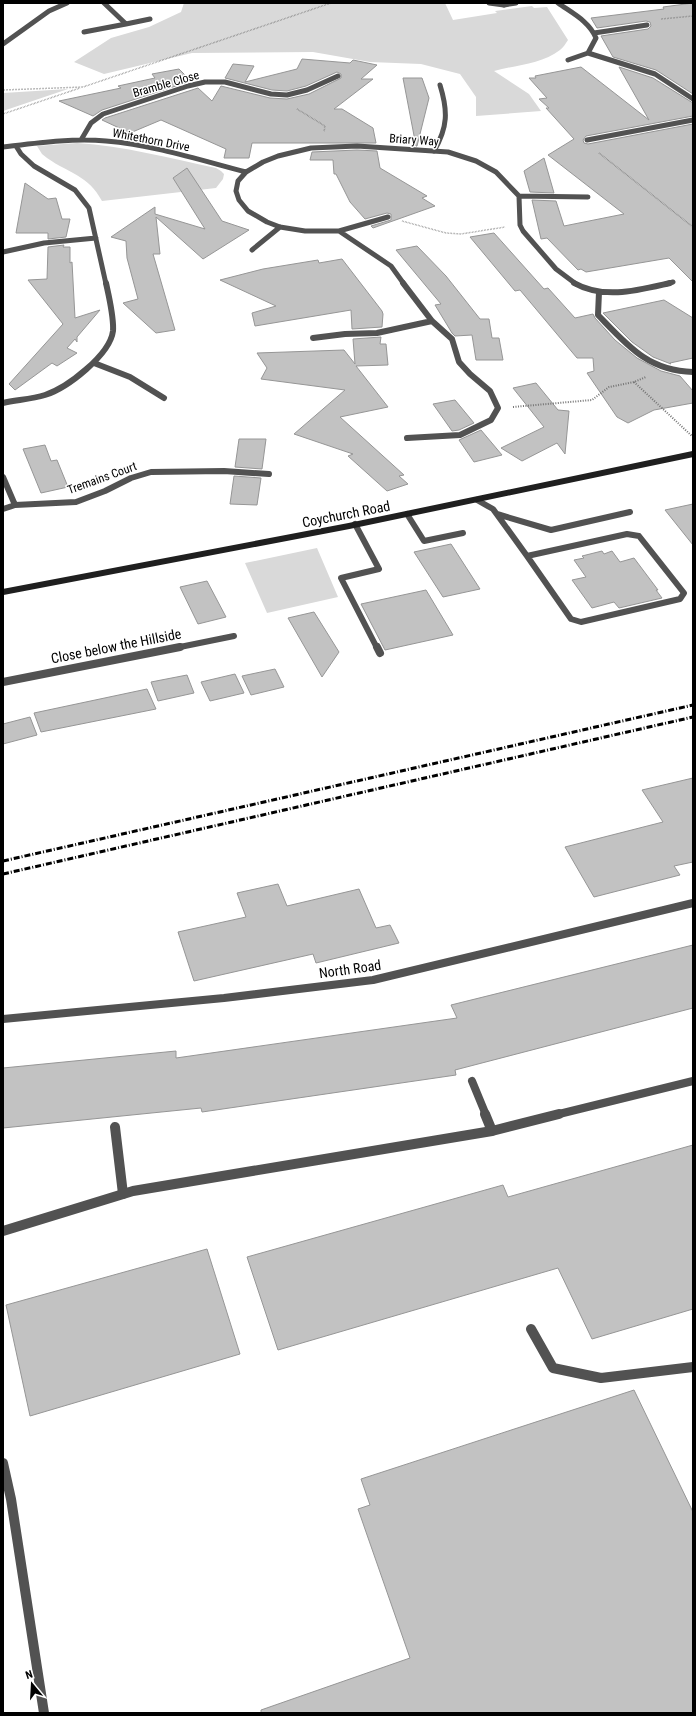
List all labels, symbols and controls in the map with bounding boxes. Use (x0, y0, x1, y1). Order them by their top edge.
street label: Bramble Close (131, 68, 201, 100)
street label: Whitethorn Drive (111, 126, 191, 154)
street label: Briary Way (389, 131, 439, 149)
street label: Tremains Court (65, 459, 139, 497)
street label: Coychurch Road (301, 498, 391, 530)
street label: Close below the Hillside (49, 625, 183, 666)
street label: North Road (318, 957, 382, 981)
north arrow (12, 1664, 52, 1704)
text: N (24, 1668, 35, 1682)

